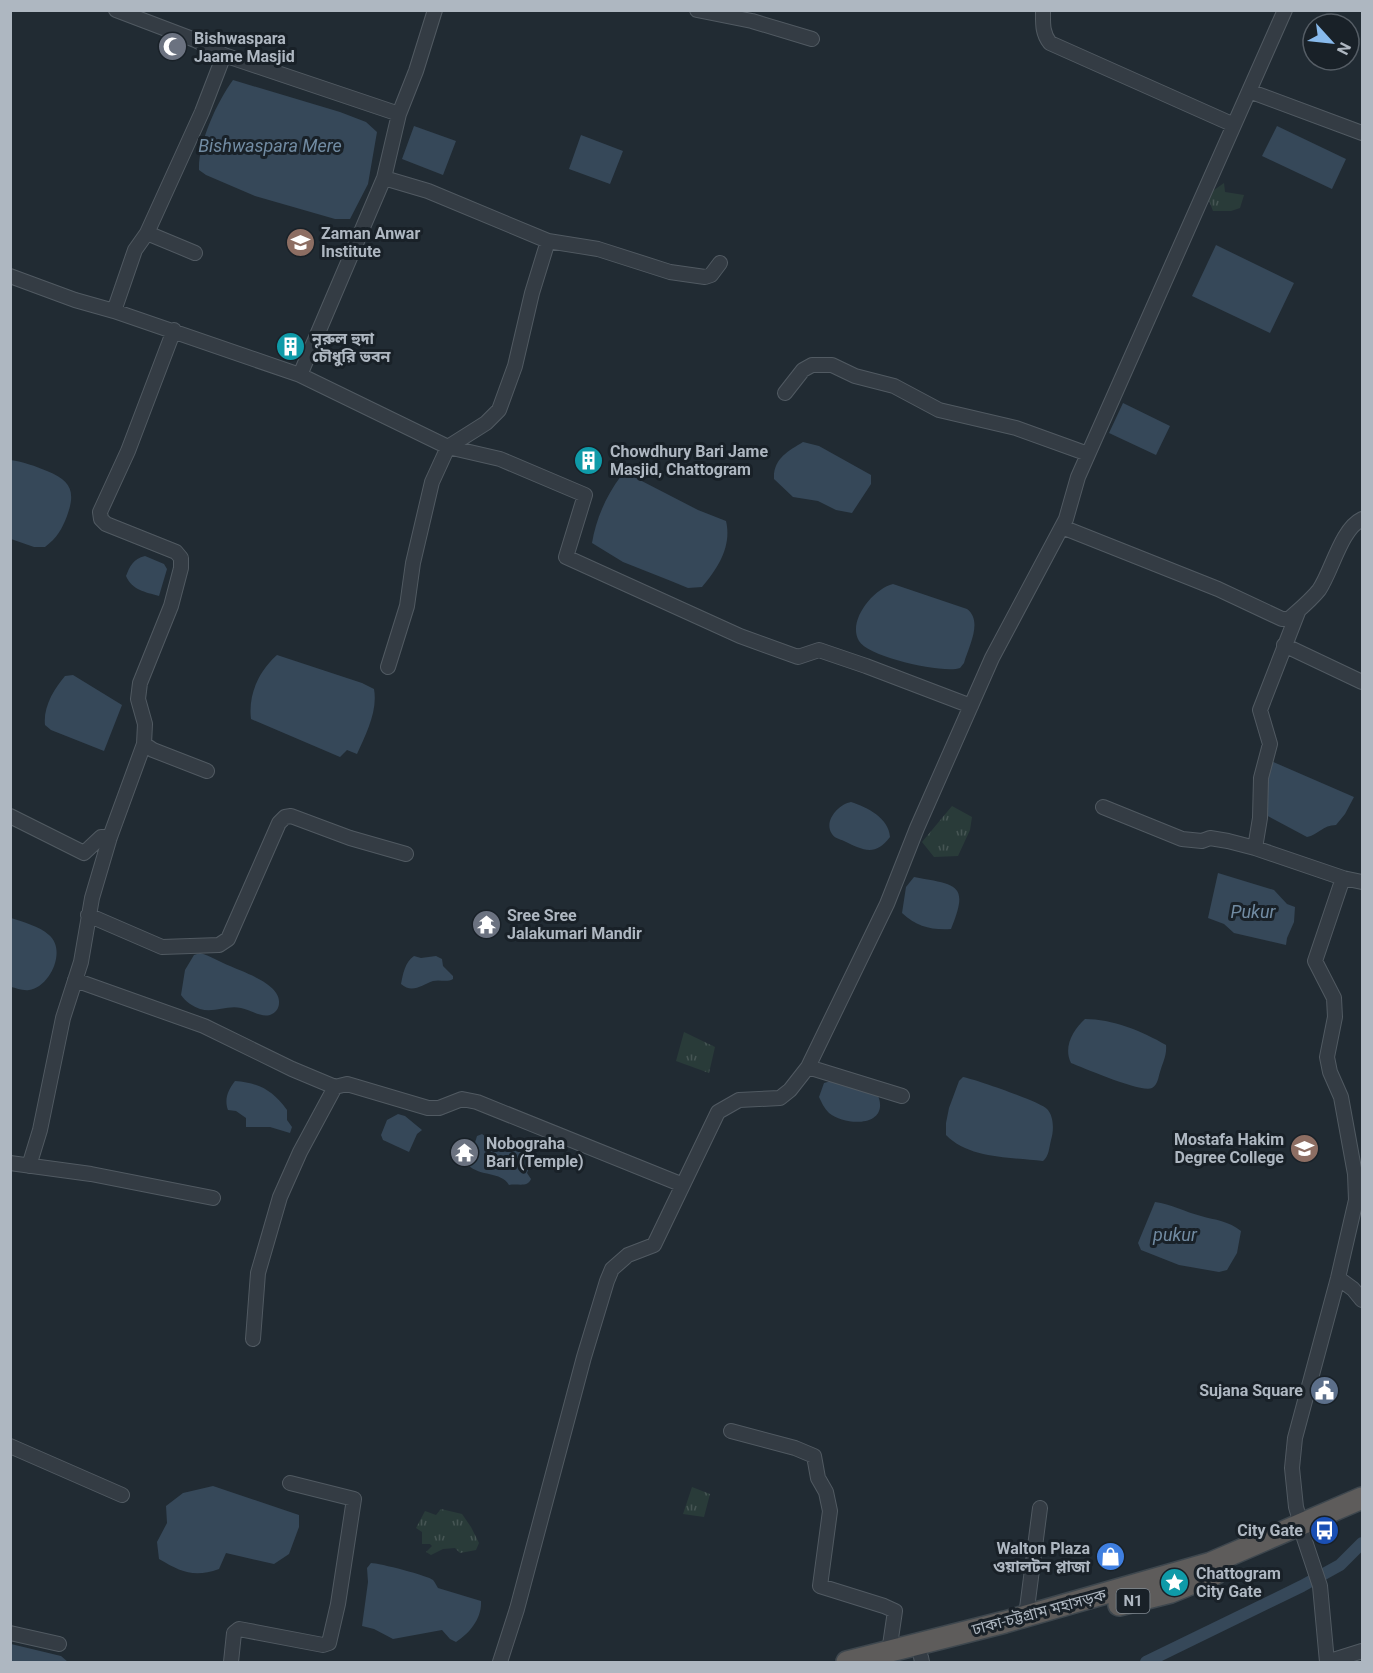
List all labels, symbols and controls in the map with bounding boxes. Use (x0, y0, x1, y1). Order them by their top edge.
north arrow (1301, 12, 1361, 72)
place label: Bishwaspara Jaame Masjid (194, 29, 295, 66)
mosque icon: Bishwaspara Jaame Masjid (157, 31, 189, 63)
text: N (1333, 39, 1355, 58)
water label: Bishwaspara Mere (198, 135, 342, 156)
place label: Zaman Anwar Institute (321, 224, 420, 261)
school or university icon: Zaman Anwar Institute (284, 226, 316, 258)
place label: নুরুল হুদা চৌধুরি ভবন (311, 329, 392, 367)
building icon: নুরুল হুদা চৌধুরি ভবন (275, 331, 307, 363)
place label: Chowdhury Bari Jame Masjid, Chattogram (610, 442, 768, 479)
building icon: Chowdhury Bari Jame Masjid, Chattogram (573, 444, 605, 476)
water label: Pukur (1230, 901, 1277, 922)
place label: Sree Sree Jalakumari Mandir (507, 906, 642, 943)
temple icon: Sree Sree Jalakumari Mandir (470, 908, 502, 940)
place label: Mostafa Hakim Degree College (1174, 1130, 1284, 1167)
school or university icon: Mostafa Hakim Degree College (1289, 1132, 1321, 1164)
place label: Nobograha Bari (Temple) (486, 1134, 584, 1171)
temple icon: Nobograha Bari (Temple) (449, 1136, 481, 1168)
water label: pukur (1152, 1224, 1198, 1245)
public building icon: Sujana Square (1308, 1374, 1340, 1406)
place label: Sujana Square (1199, 1381, 1303, 1400)
bus stop icon: City Gate (1308, 1514, 1340, 1546)
place label: City Gate (1237, 1521, 1303, 1540)
place label: Walton Plaza ওয়ালটন প্লাজা (993, 1539, 1090, 1576)
shop icon: Walton Plaza ওয়ালটন প্লাজা (1095, 1541, 1127, 1573)
place label: Chattogram City Gate (1196, 1564, 1281, 1601)
place icon: Chattogram City Gate (1159, 1566, 1191, 1598)
street label: ঢাকা-চট্টগ্রাম মহাসড়ক (969, 1585, 1109, 1639)
road number: N1 (1116, 1589, 1150, 1613)

